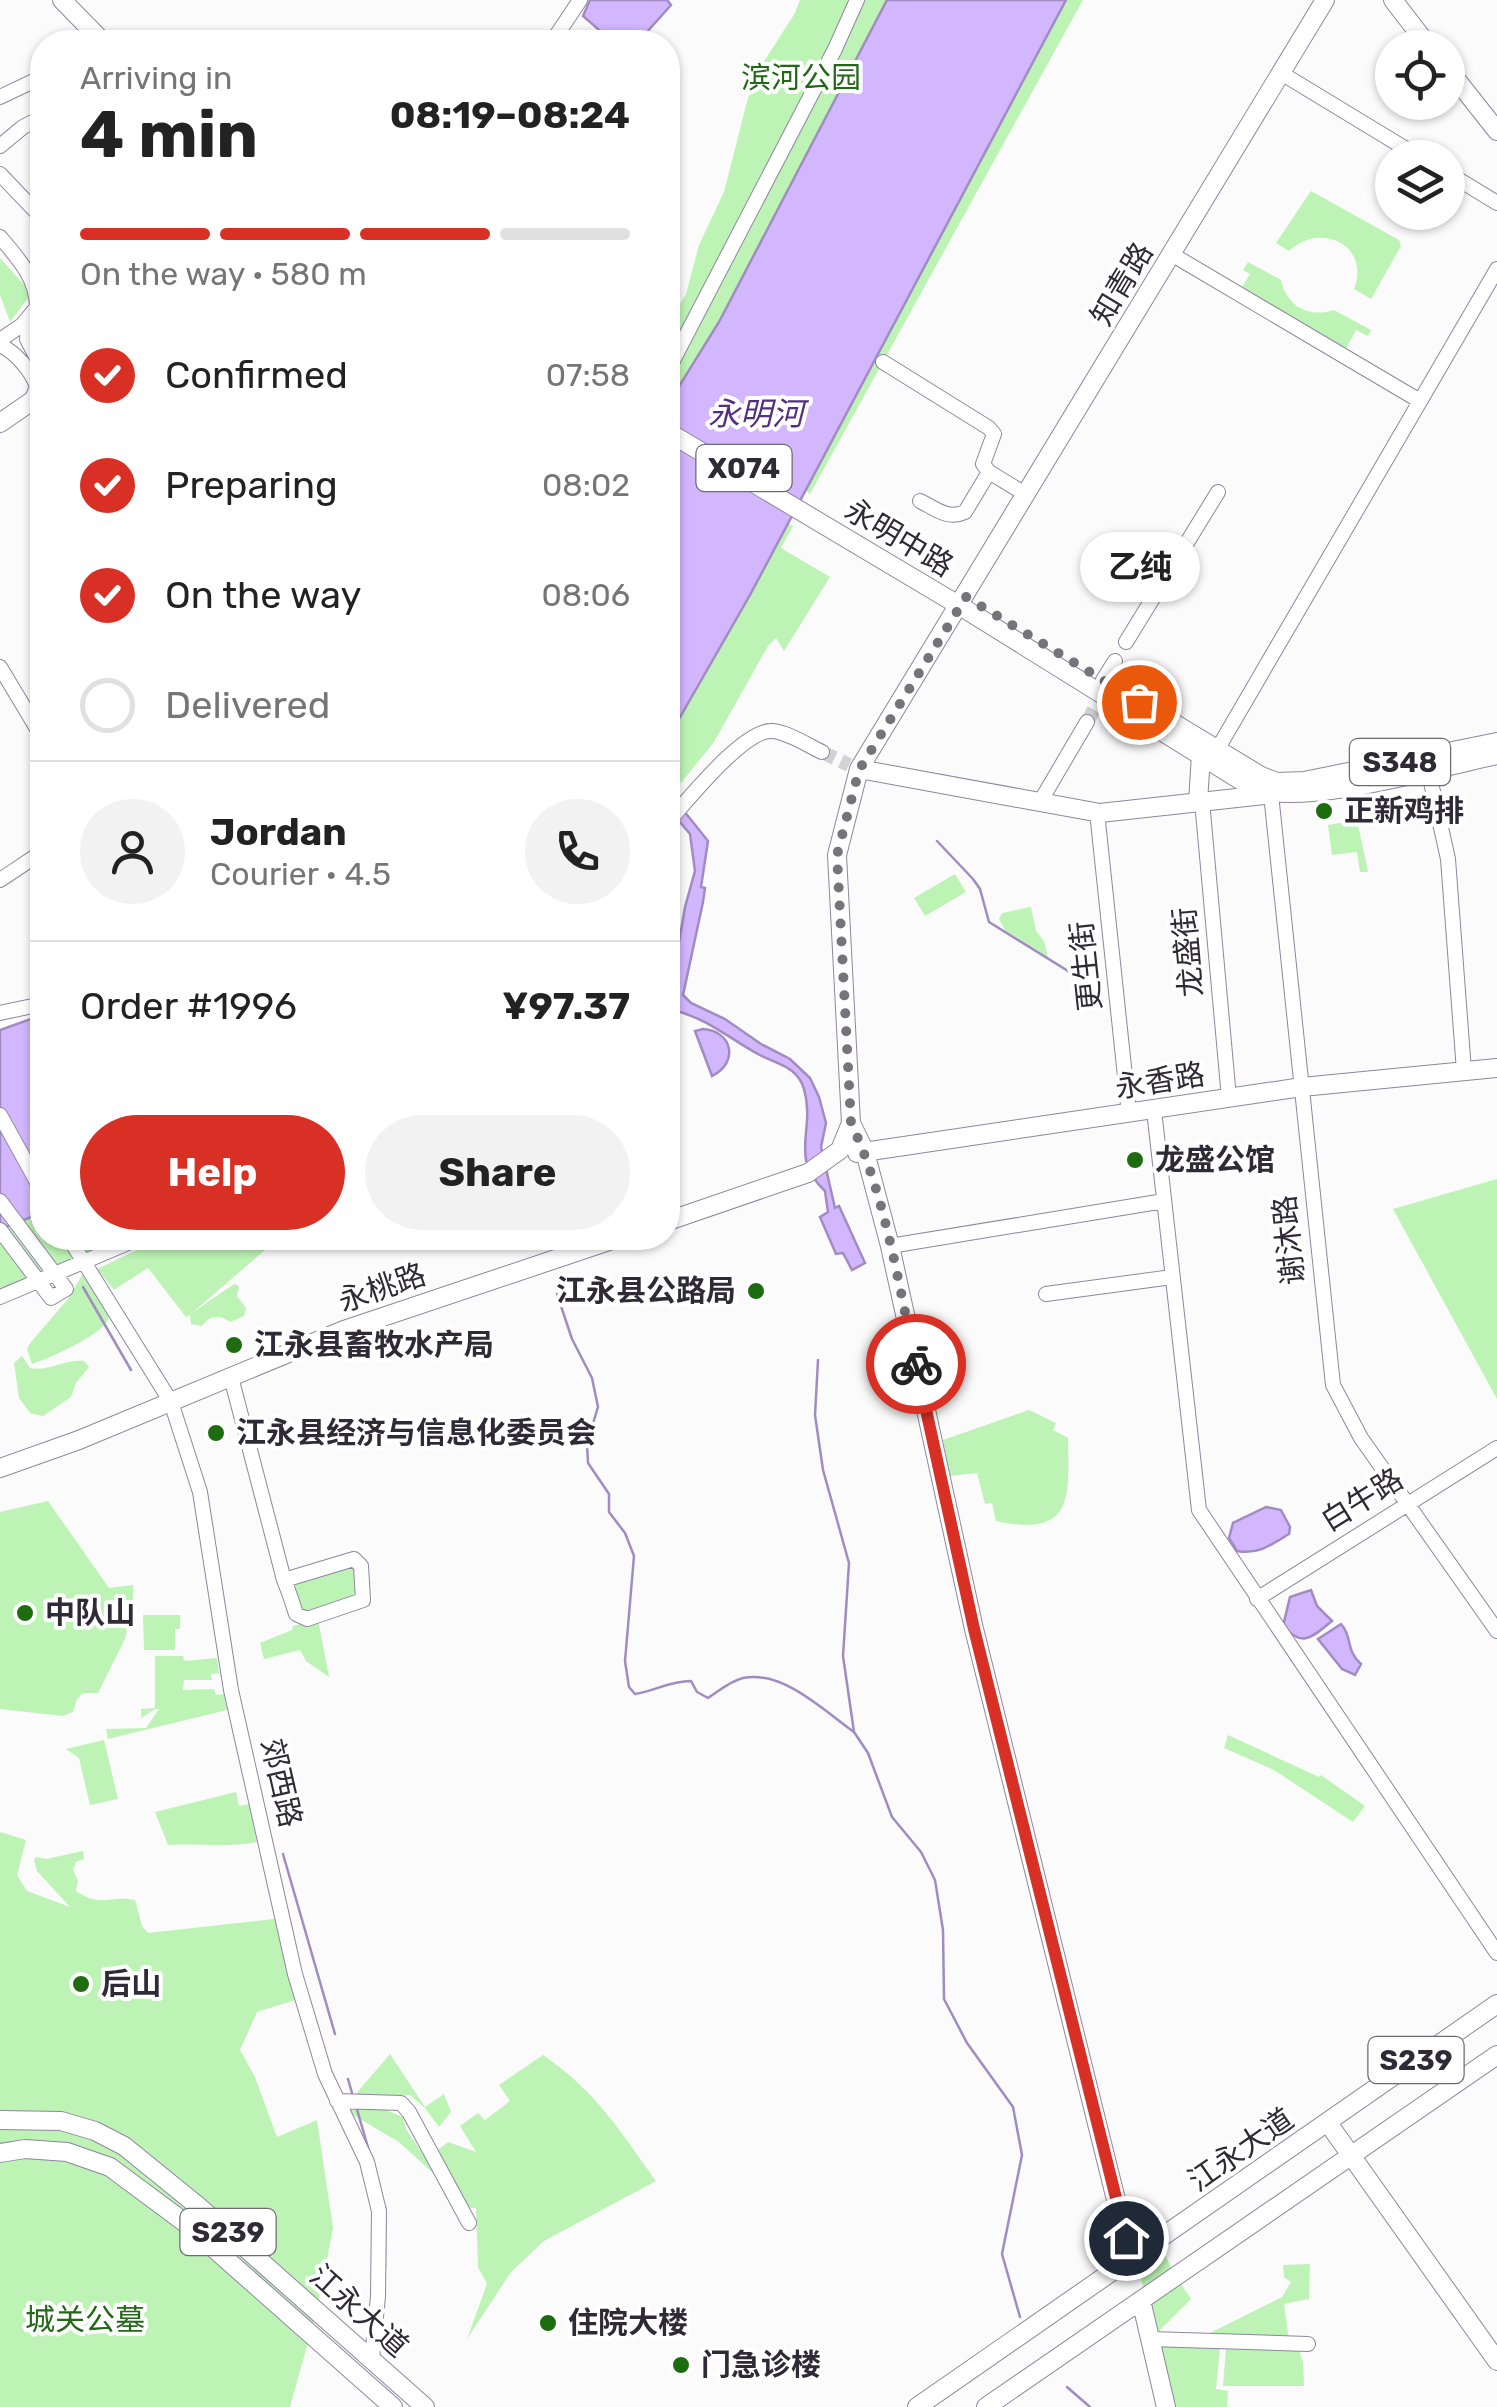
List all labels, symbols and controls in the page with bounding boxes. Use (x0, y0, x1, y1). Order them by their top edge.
map controls (1375, 30, 1465, 230)
button: locate (1375, 30, 1465, 120)
text: Arriving in (80, 59, 232, 97)
park label: 滨河公园 (741, 60, 861, 96)
text: 08:19–08:24 (390, 92, 630, 138)
text: 4 min (80, 96, 258, 173)
button: layers (1375, 140, 1465, 230)
street label: 知青路 (1083, 236, 1161, 332)
text: On the way · 580 m (80, 255, 367, 293)
icon: check (80, 348, 135, 403)
text: Confirmed (165, 352, 348, 398)
text: 07:58 (546, 356, 630, 394)
water label: 永明河 (708, 395, 810, 433)
road number: X074 (696, 445, 792, 491)
icon: check (80, 458, 135, 513)
text: Preparing (165, 462, 338, 508)
text: 08:02 (542, 466, 630, 504)
street label: 永明中路 (838, 492, 960, 584)
callout: 乙纯 (1079, 532, 1199, 602)
text: 乙纯 (1108, 548, 1172, 586)
icon: check (80, 568, 135, 623)
text: On the way (165, 572, 361, 618)
text: 08:06 (542, 576, 630, 614)
pin (1097, 660, 1182, 745)
icon: bag (1112, 675, 1167, 730)
text: Delivered (165, 682, 330, 728)
road number: S348 (1350, 739, 1450, 785)
place label: 正新鸡排 (1344, 793, 1464, 829)
button: person (80, 799, 185, 904)
button: phone (525, 799, 630, 904)
marker: 正新鸡排 (1313, 800, 1335, 822)
text: Jordan (210, 809, 347, 855)
text: Courier · 4.5 (210, 855, 391, 893)
street label: 龙盛街 (1166, 906, 1210, 998)
street label: 更生街 (1063, 919, 1109, 1013)
text: Order #1996 (80, 983, 297, 1029)
text: ¥97.37 (502, 983, 630, 1029)
street label: 永香路 (1113, 1056, 1207, 1106)
button: Help (80, 1115, 345, 1230)
button: Share (365, 1115, 630, 1230)
place label: 龙盛公馆 (1155, 1142, 1275, 1178)
marker: 龙盛公馆 (1124, 1149, 1146, 1171)
street label: 谢沐路 (1266, 1193, 1312, 1287)
street label: 永桃路 (334, 1256, 430, 1320)
place label: 江永县公路局 (556, 1273, 736, 1309)
marker: 江永县公路局 (745, 1280, 767, 1302)
courier (866, 1314, 966, 1414)
place label: 江永县畜牧水产局 (254, 1327, 494, 1363)
marker: 江永县畜牧水产局 (223, 1334, 245, 1356)
icon: bike (889, 1337, 944, 1392)
place label: 江永县经济与信息化委员会 (236, 1415, 596, 1451)
marker: 江永县经济与信息化委员会 (205, 1422, 227, 1444)
street label: 白牛路 (1314, 1461, 1410, 1539)
place label: 中队山 (45, 1595, 135, 1631)
marker: 中队山 (14, 1602, 36, 1624)
street label: 郊西路 (253, 1735, 309, 1831)
place label: 后山 (101, 1966, 161, 2002)
marker: 后山 (70, 1973, 92, 1995)
road number: S239 (1368, 2037, 1464, 2083)
street label: 江永大道 (1182, 2101, 1300, 2199)
pin (1084, 2196, 1169, 2281)
road number: S239 (180, 2209, 276, 2255)
icon: home (1099, 2211, 1154, 2266)
street label: 江永大道 (302, 2257, 416, 2365)
park label: 城关公墓 (25, 2302, 145, 2338)
place label: 住院大楼 (568, 2305, 688, 2341)
marker: 住院大楼 (537, 2312, 559, 2334)
place label: 门急诊楼 (701, 2347, 821, 2383)
marker: 门急诊楼 (670, 2354, 692, 2376)

